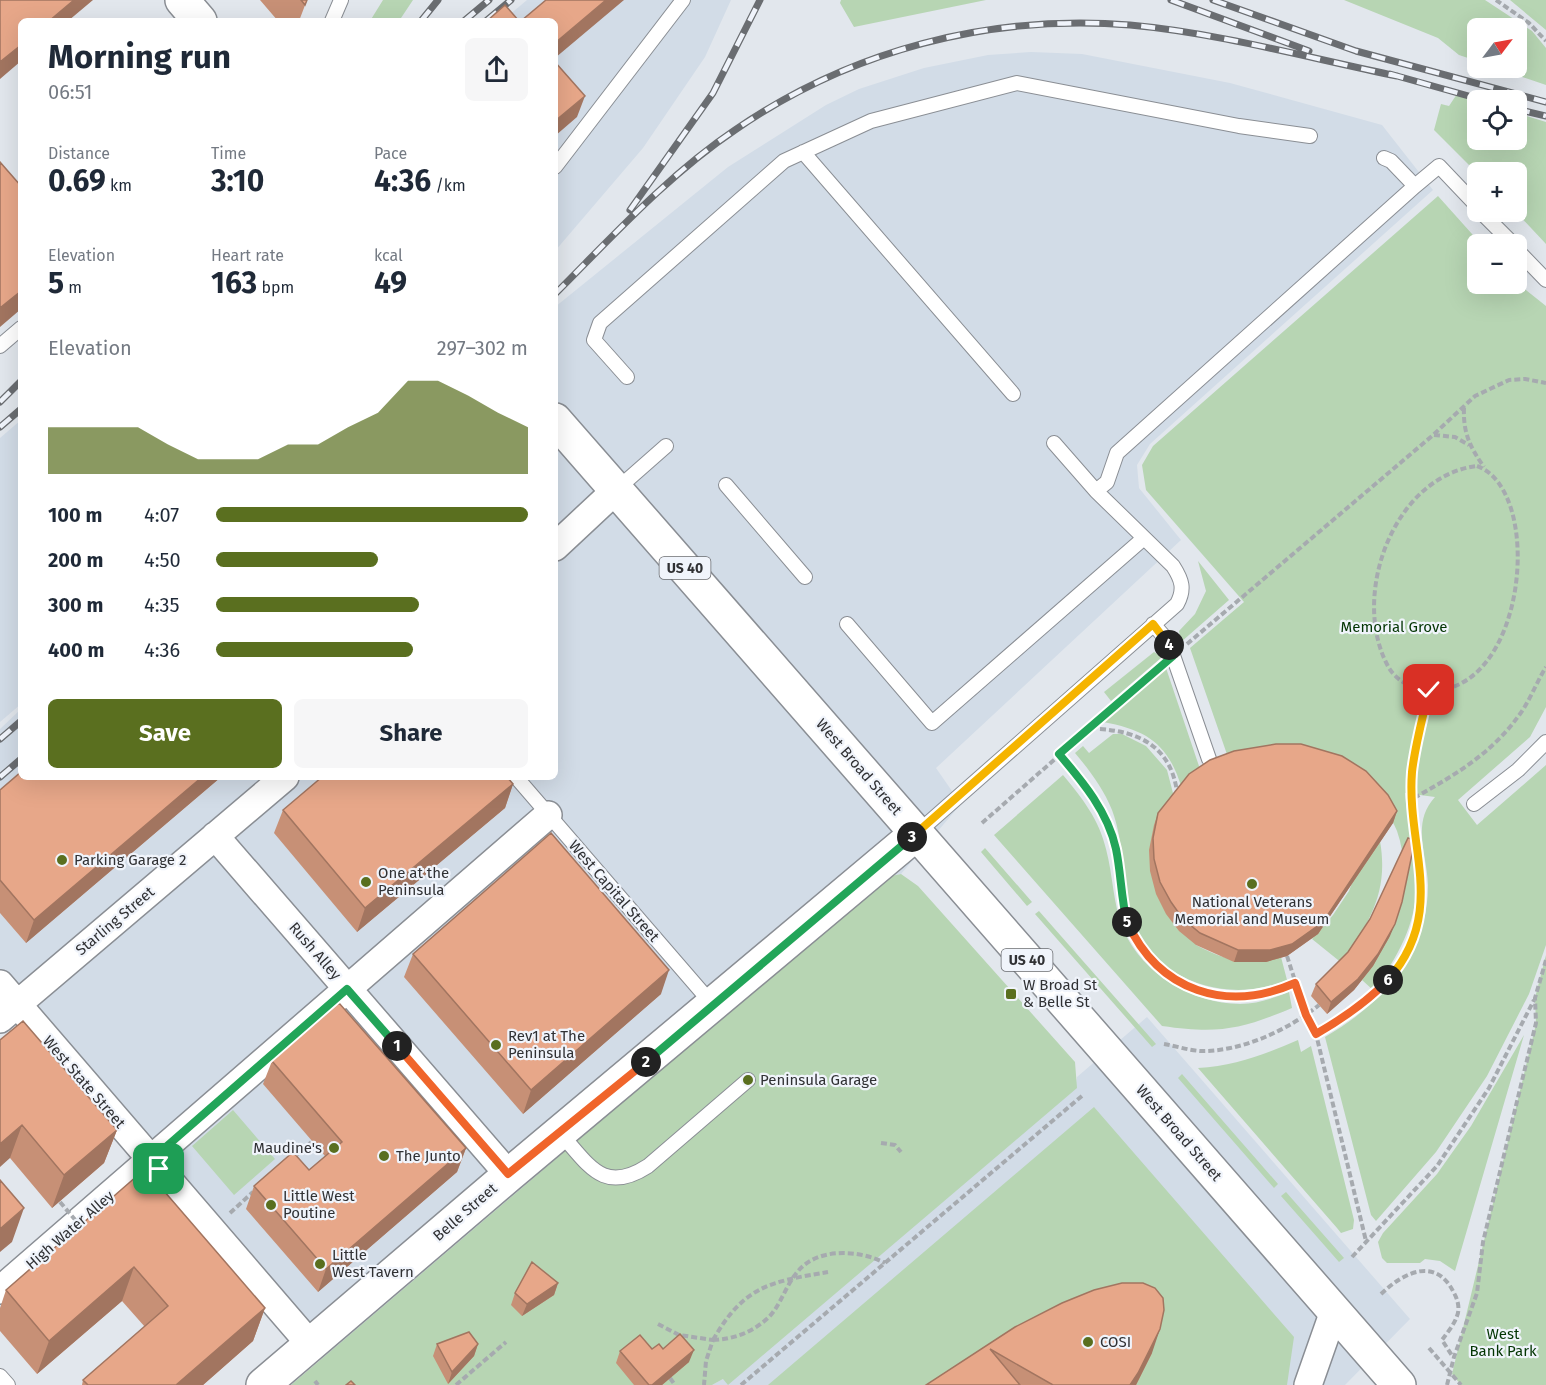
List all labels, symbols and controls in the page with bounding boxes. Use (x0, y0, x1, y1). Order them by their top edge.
north arrow (1467, 18, 1527, 78)
map controls (1467, 18, 1527, 294)
text: Morning run (48, 37, 231, 77)
button: share (465, 38, 528, 101)
text: 06:51 (48, 80, 92, 104)
button: locate (1467, 90, 1527, 150)
text: Distance (48, 144, 110, 163)
text: Time (211, 144, 246, 163)
text: Pace (374, 144, 407, 163)
button: + (1467, 162, 1527, 222)
text: 0.69 (48, 163, 106, 199)
text: 3:10 (211, 163, 264, 199)
text: 4:36 (374, 163, 431, 199)
text: km (106, 176, 132, 195)
text: /km (431, 176, 466, 195)
button: − (1467, 234, 1527, 294)
text: Elevation (48, 246, 115, 265)
text: Heart rate (211, 246, 284, 265)
text: kcal (374, 246, 403, 265)
text: 5 (48, 265, 64, 301)
text: 163 (211, 265, 257, 301)
text: 49 (374, 265, 407, 301)
text: m (64, 278, 82, 297)
text: bpm (257, 278, 294, 297)
text: Elevation (48, 336, 132, 360)
text: 297–302 m (437, 336, 528, 360)
text: 100 m (48, 503, 102, 527)
text: 4:07 (144, 503, 179, 527)
text: 200 m (48, 548, 103, 572)
text: 4:50 (144, 548, 181, 572)
road number: US 40 (660, 557, 710, 579)
text: 300 m (48, 593, 103, 617)
text: 4:35 (144, 593, 180, 617)
park label: Memorial Grove (1341, 618, 1447, 636)
pin: 4 (1154, 630, 1184, 660)
text: 4 (1164, 635, 1174, 654)
text: 400 m (48, 638, 104, 662)
text: 4:36 (144, 638, 180, 662)
pin (1403, 664, 1454, 715)
icon: check (1412, 673, 1445, 706)
button: Save (48, 699, 282, 768)
button: Share (294, 699, 528, 768)
street label: West Broad Street (812, 715, 906, 819)
pin: 3 (897, 822, 927, 852)
text: 3 (908, 827, 916, 846)
street label: West Capital Street (565, 837, 663, 946)
place label: Parking Garage 2 (74, 851, 186, 869)
marker: Parking Garage 2 (55, 853, 69, 867)
place label: One at the Peninsula (378, 864, 449, 899)
marker: One at the Peninsula (359, 875, 373, 889)
marker: National Veterans Memorial and Museum (1245, 877, 1259, 891)
street label: Starling Street (72, 882, 159, 959)
place label: National Veterans Memorial and Museum (1175, 893, 1329, 928)
pin: 5 (1112, 907, 1142, 937)
text: 5 (1123, 912, 1131, 931)
street label: Rush Alley (285, 919, 345, 984)
road number: US 40 (1002, 949, 1052, 971)
pin: 6 (1373, 965, 1403, 995)
text: 6 (1383, 970, 1393, 989)
place label: W Broad St & Belle St (1023, 976, 1098, 1011)
marker: W Broad St & Belle St (1004, 987, 1018, 1001)
place label: Rev1 at The Peninsula (508, 1027, 585, 1062)
pin: 1 (382, 1031, 412, 1061)
street label: West State Street (39, 1032, 129, 1132)
text: 1 (393, 1036, 401, 1055)
marker: Rev1 at The Peninsula (489, 1038, 503, 1052)
pin: 2 (631, 1047, 661, 1077)
text: 2 (642, 1052, 650, 1071)
place label: Peninsula Garage (760, 1071, 877, 1089)
marker: Peninsula Garage (741, 1073, 755, 1087)
street label: West Broad Street (1132, 1081, 1226, 1185)
place label: Maudine's (253, 1139, 322, 1157)
marker: Maudine's (327, 1141, 341, 1155)
pin (133, 1143, 184, 1194)
place label: The Junto (396, 1147, 461, 1165)
marker: The Junto (377, 1149, 391, 1163)
icon: arrive (142, 1152, 175, 1185)
street label: Belle Street (429, 1179, 501, 1245)
street label: High Water Alley (22, 1186, 118, 1273)
place label: Little West Poutine (283, 1187, 355, 1222)
marker: Little West Poutine (264, 1198, 278, 1212)
place label: Little West Tavern (332, 1246, 414, 1281)
marker: Little West Tavern (313, 1257, 327, 1271)
park label: West Bank Park (1469, 1325, 1537, 1360)
place label: COSI (1100, 1333, 1131, 1351)
marker: COSI (1081, 1335, 1095, 1349)

